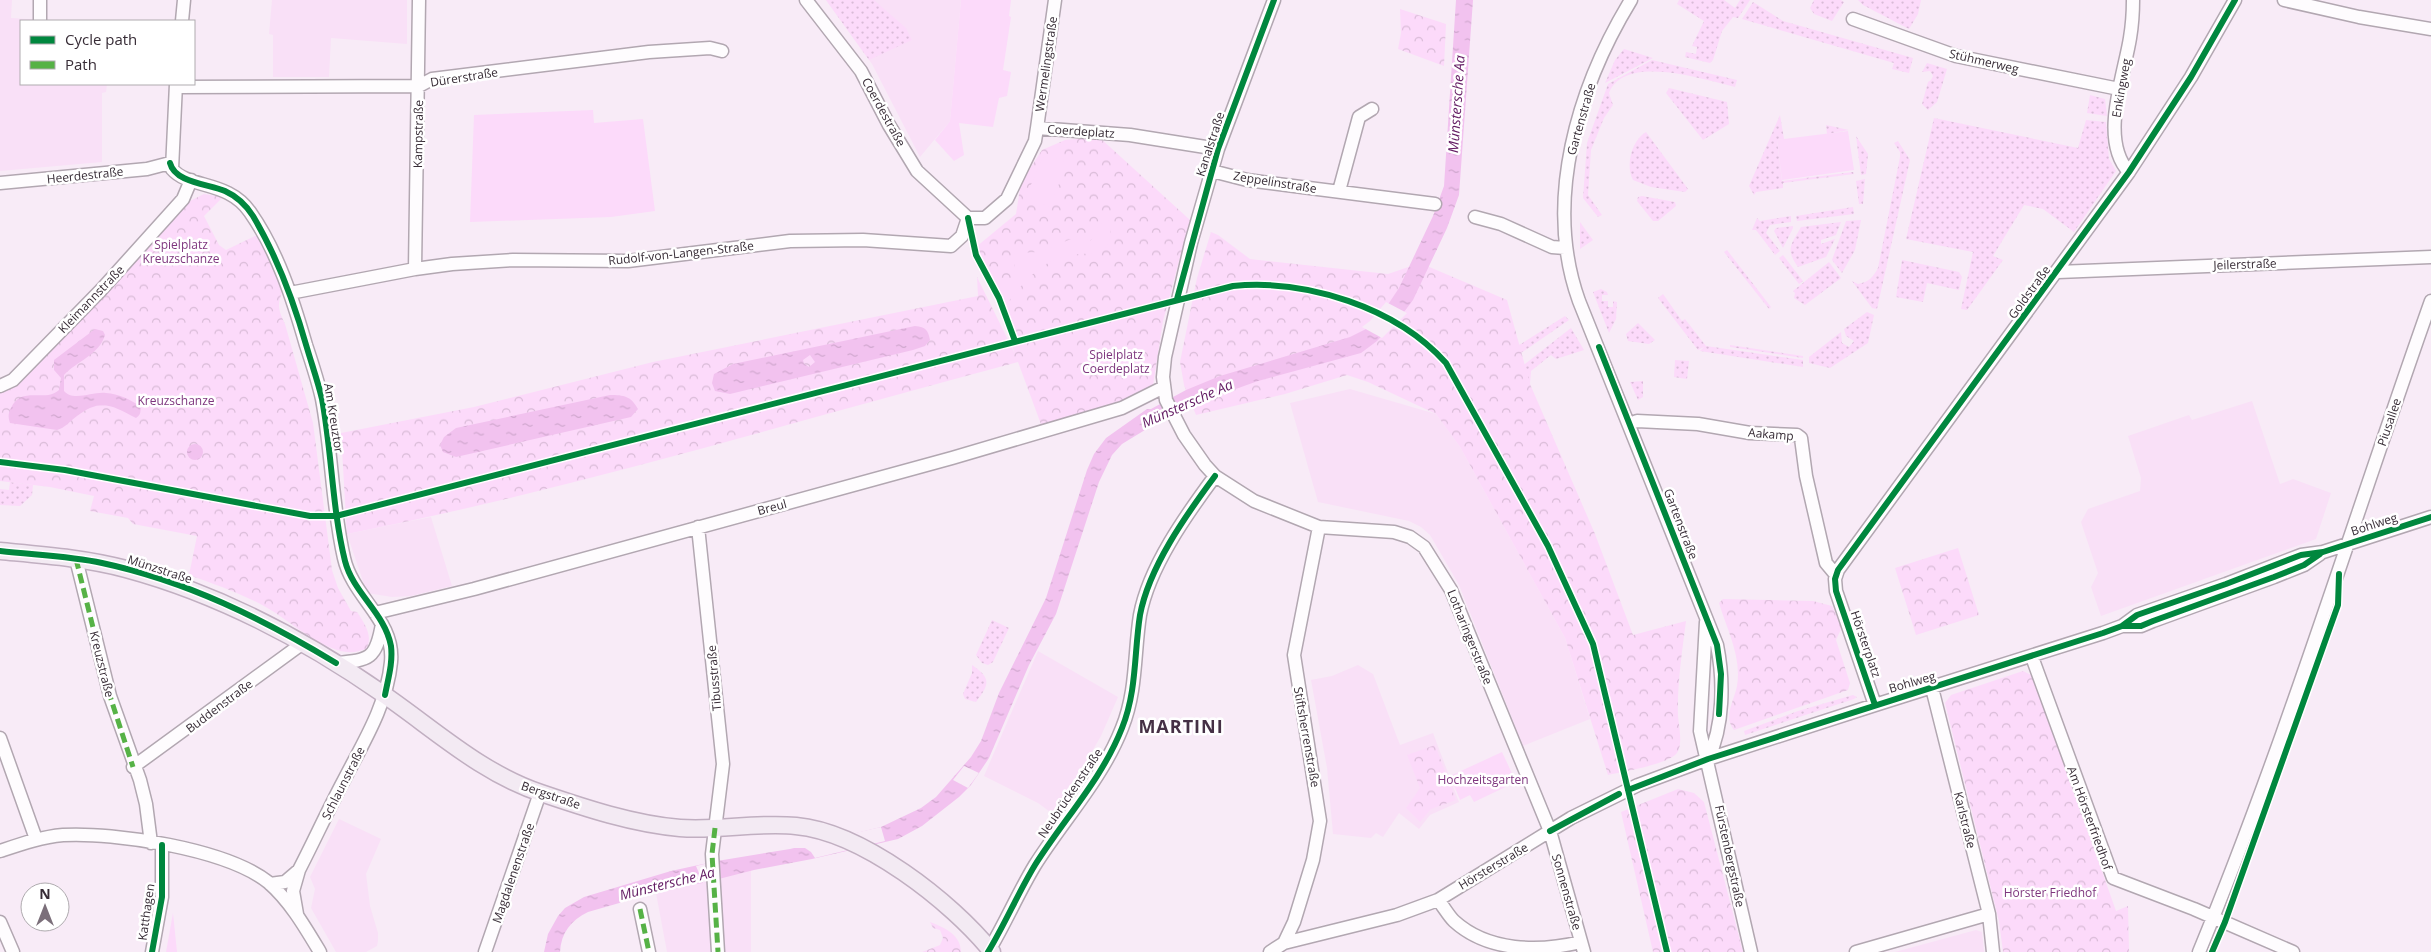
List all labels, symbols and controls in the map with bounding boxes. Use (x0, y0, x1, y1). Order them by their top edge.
street label: Wermelingstraße (1031, 15, 1061, 113)
legend (20, 20, 195, 85)
text: Cycle path (65, 29, 137, 49)
street label: Stühmerweg (1948, 45, 2021, 77)
text: Path (65, 54, 97, 74)
water label: Münstersche Aa (1443, 54, 1469, 153)
street label: Enkingweg (2107, 57, 2135, 119)
street label: Dürerstraße (429, 63, 499, 91)
street label: Coerdestraße (858, 75, 910, 150)
street label: Gartenstraße (1563, 81, 1600, 157)
street label: Kampstraße (409, 99, 427, 168)
street label: Kanalstraße (1192, 109, 1228, 178)
street label: Coerdeplatz (1047, 120, 1116, 142)
street label: Heerdestraße (46, 162, 124, 187)
street label: Zeppelinstraße (1232, 167, 1318, 197)
park label: Spielplatz Kreuzschanze (142, 236, 220, 267)
street label: Rudolf-von-Langen-Straße (607, 237, 755, 269)
street label: Jeilerstraße (2212, 254, 2277, 274)
street label: Kleimannstraße (54, 261, 128, 337)
street label: Goldstraße (2004, 262, 2054, 322)
park label: Spielplatz Coerdeplatz (1082, 346, 1150, 377)
water label: Münstersche Aa (1138, 374, 1236, 432)
street label: Am Kreuztor (320, 382, 348, 454)
park label: Kreuzschanze (137, 392, 215, 409)
street label: Piusallee (2373, 396, 2405, 448)
street label: Aakamp (1748, 424, 1794, 444)
street label: Gartenstraße (1660, 486, 1702, 562)
street label: Breul (755, 495, 789, 519)
street label: Bohlweg (2349, 508, 2400, 539)
street label: Münzstraße (126, 551, 195, 588)
street label: Lotharingerstraße (1443, 587, 1497, 687)
street label: Hörsterplatz (1847, 608, 1885, 680)
street label: Kreuzstraße (86, 629, 119, 699)
street label: Tibusstraße (703, 644, 725, 712)
street label: Bohlweg (1887, 667, 1938, 697)
street label: Buddenstraße (182, 675, 256, 737)
street label: Stiftsherrenstraße (1290, 685, 1324, 789)
district label: MARTINI (1138, 714, 1224, 738)
street label: Schlaunstraße (317, 743, 369, 822)
street label: Neubrückenstraße (1034, 745, 1106, 841)
street label: Am Hörsterfriedhof (2063, 764, 2117, 873)
park label: Hochzeitsgarten (1437, 771, 1529, 788)
street label: Bergstraße (519, 777, 583, 813)
street label: Karlstraße (1950, 790, 1980, 850)
street label: Fürstenbergstraße (1711, 803, 1749, 909)
street label: Magdalenenstraße (488, 820, 538, 925)
street label: Hörsterstraße (1455, 838, 1531, 893)
street label: Sonnenstraße (1548, 852, 1586, 932)
water label: Münstersche Aa (617, 862, 717, 904)
north arrow (20, 882, 70, 932)
street label: Katthagen (134, 882, 158, 942)
text: N (39, 884, 51, 903)
park label: Hörster Friedhof (2004, 884, 2097, 901)

